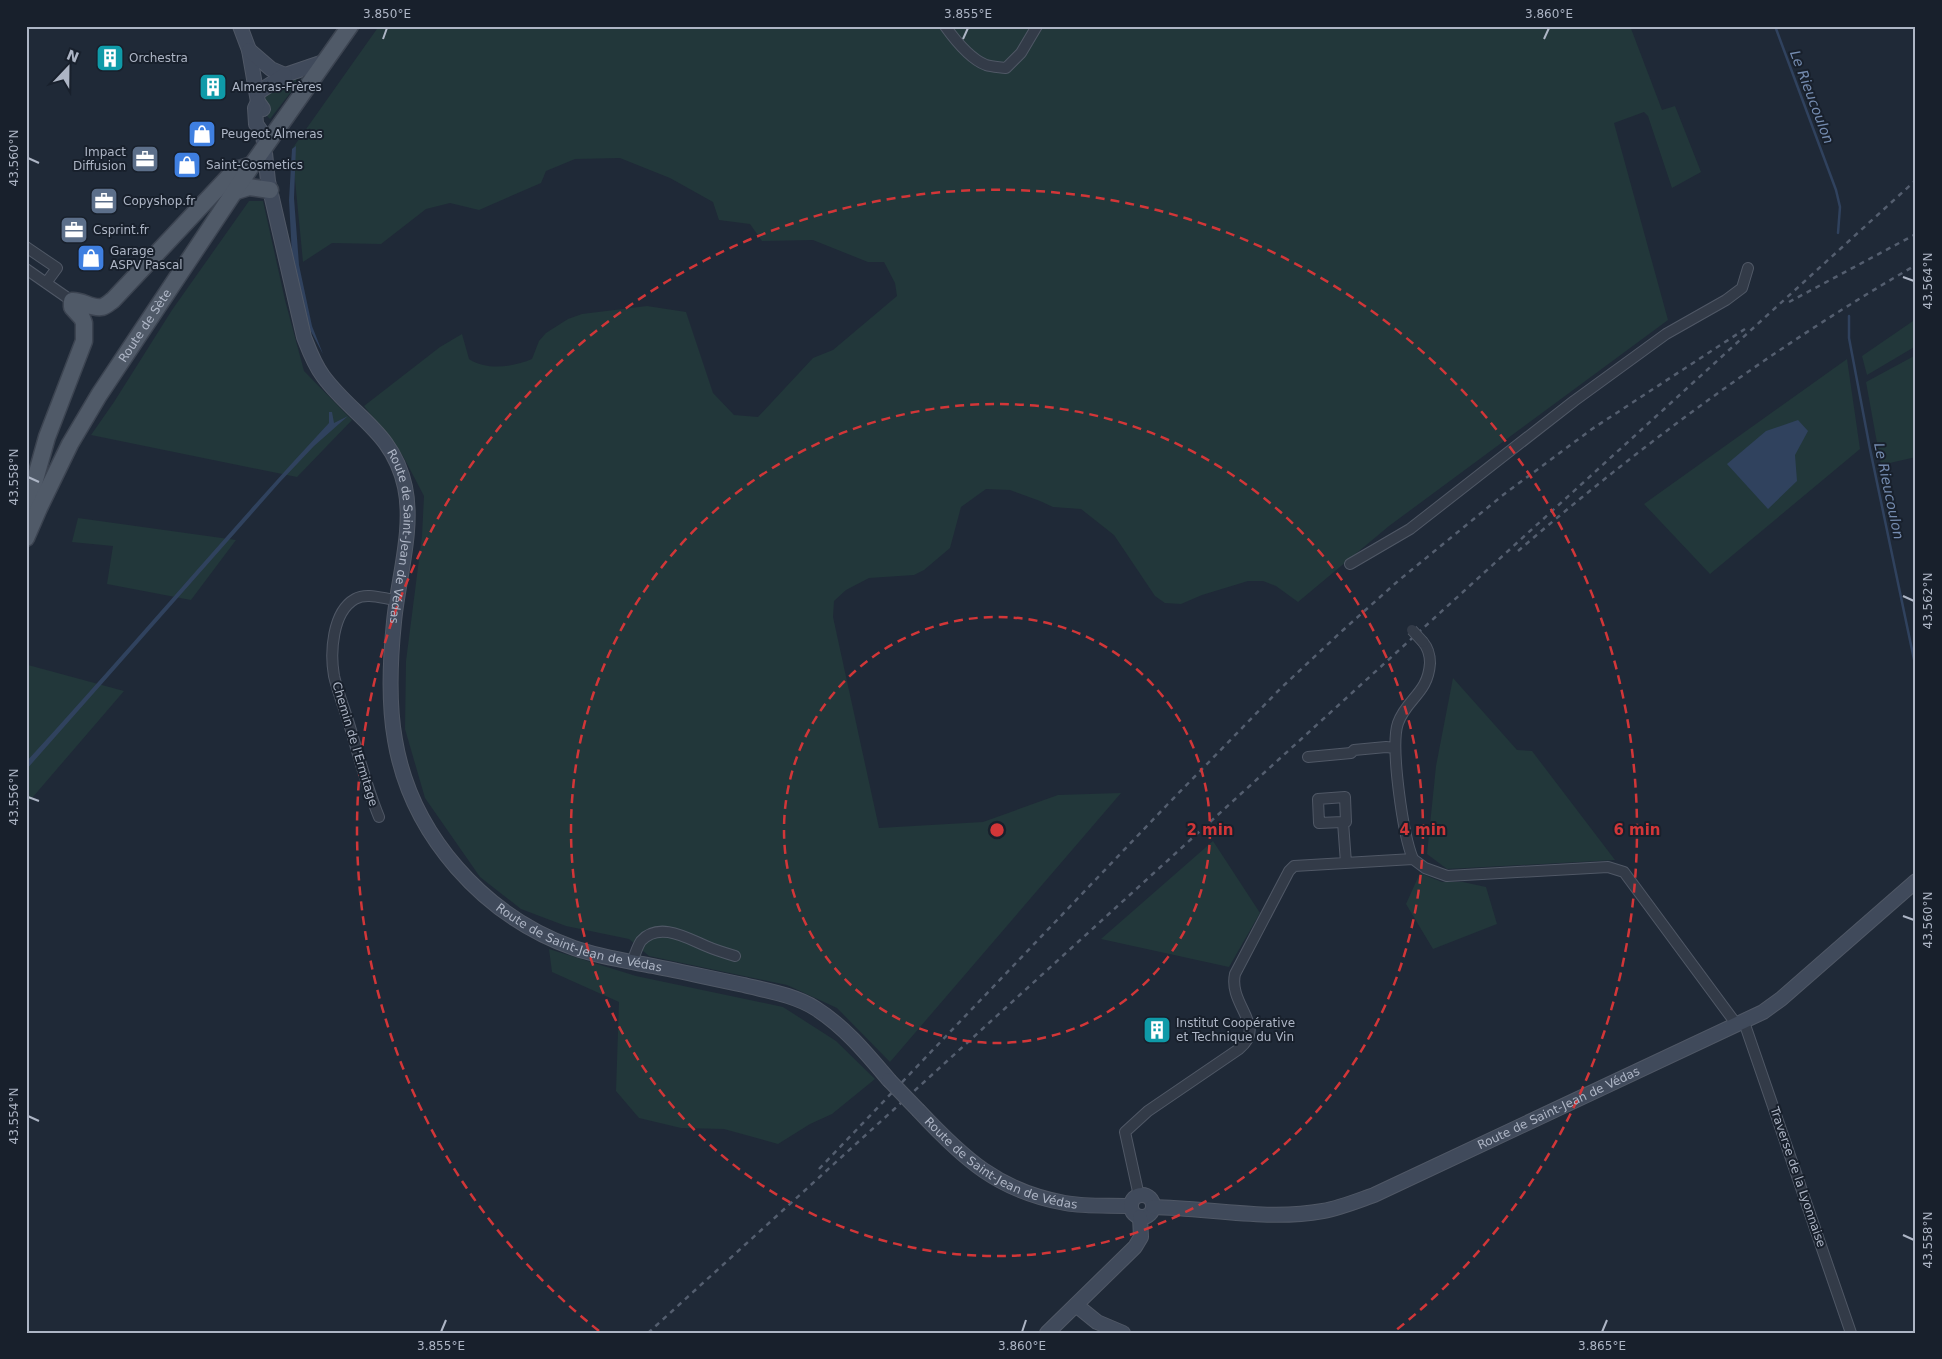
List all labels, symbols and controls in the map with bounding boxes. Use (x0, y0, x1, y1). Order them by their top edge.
text: 3.850°E (363, 7, 411, 21)
text: 3.855°E (944, 7, 992, 21)
text: 3.860°E (1525, 7, 1573, 21)
north arrow (42, 42, 92, 92)
building icon: Orchestra (95, 43, 125, 73)
text: N (64, 46, 81, 66)
water label: Le Rieucoulon (1787, 48, 1837, 146)
place label: Orchestra (129, 51, 188, 65)
building icon: Almeras-Frères (198, 72, 228, 102)
place label: Almeras-Frères (232, 80, 322, 94)
shop icon: Peugeot Almeras (187, 119, 217, 149)
place label: Peugeot Almeras (221, 127, 323, 141)
text: 43.560°N (7, 130, 21, 186)
office icon: Impact Diffusion (130, 144, 160, 174)
place label: Impact Diffusion (73, 145, 126, 173)
shop icon: Saint-Cosmetics (172, 150, 202, 180)
place label: Saint-Cosmetics (206, 158, 303, 172)
office icon: Copyshop.fr (89, 186, 119, 216)
place label: Copyshop.fr (123, 194, 195, 208)
office icon: Csprint.fr (59, 215, 89, 245)
place label: Csprint.fr (93, 223, 149, 237)
shop icon: Garage ASPV Pascal (76, 243, 106, 273)
place label: Garage ASPV Pascal (110, 244, 183, 272)
text: 43.564°N (1921, 253, 1935, 309)
street label: Route de Sète (116, 287, 174, 365)
water label: Le Rieucoulon (1871, 441, 1907, 541)
street label: Route de Saint-Jean de Védas (384, 447, 415, 624)
text: 43.558°N (7, 449, 21, 505)
text: 43.562°N (1921, 573, 1935, 629)
street label: Chemin de l'Ermitage (329, 680, 381, 808)
text: 43.556°N (7, 769, 21, 825)
centre of rings (988, 821, 1006, 839)
text: 2 min (1186, 821, 1234, 839)
text: 4 min (1399, 821, 1447, 839)
text: 6 min (1613, 821, 1661, 839)
text: 43.560°N (1921, 892, 1935, 948)
street label: Route de Saint-Jean de Védas (493, 900, 663, 975)
building icon: Institut Coopérative et Technique du Vin (1142, 1015, 1172, 1045)
place label: Institut Coopérative et Technique du Vin (1176, 1016, 1295, 1044)
street label: Route de Saint-Jean de Védas (1475, 1064, 1642, 1152)
text: 43.554°N (7, 1088, 21, 1144)
street label: Traverse de la Lyonnaise (1767, 1104, 1829, 1249)
street label: Route de Saint-Jean de Védas (922, 1114, 1078, 1212)
text: 43.558°N (1921, 1212, 1935, 1268)
text: 3.855°E (417, 1339, 465, 1353)
text: 3.860°E (998, 1339, 1046, 1353)
text: 3.865°E (1578, 1339, 1626, 1353)

